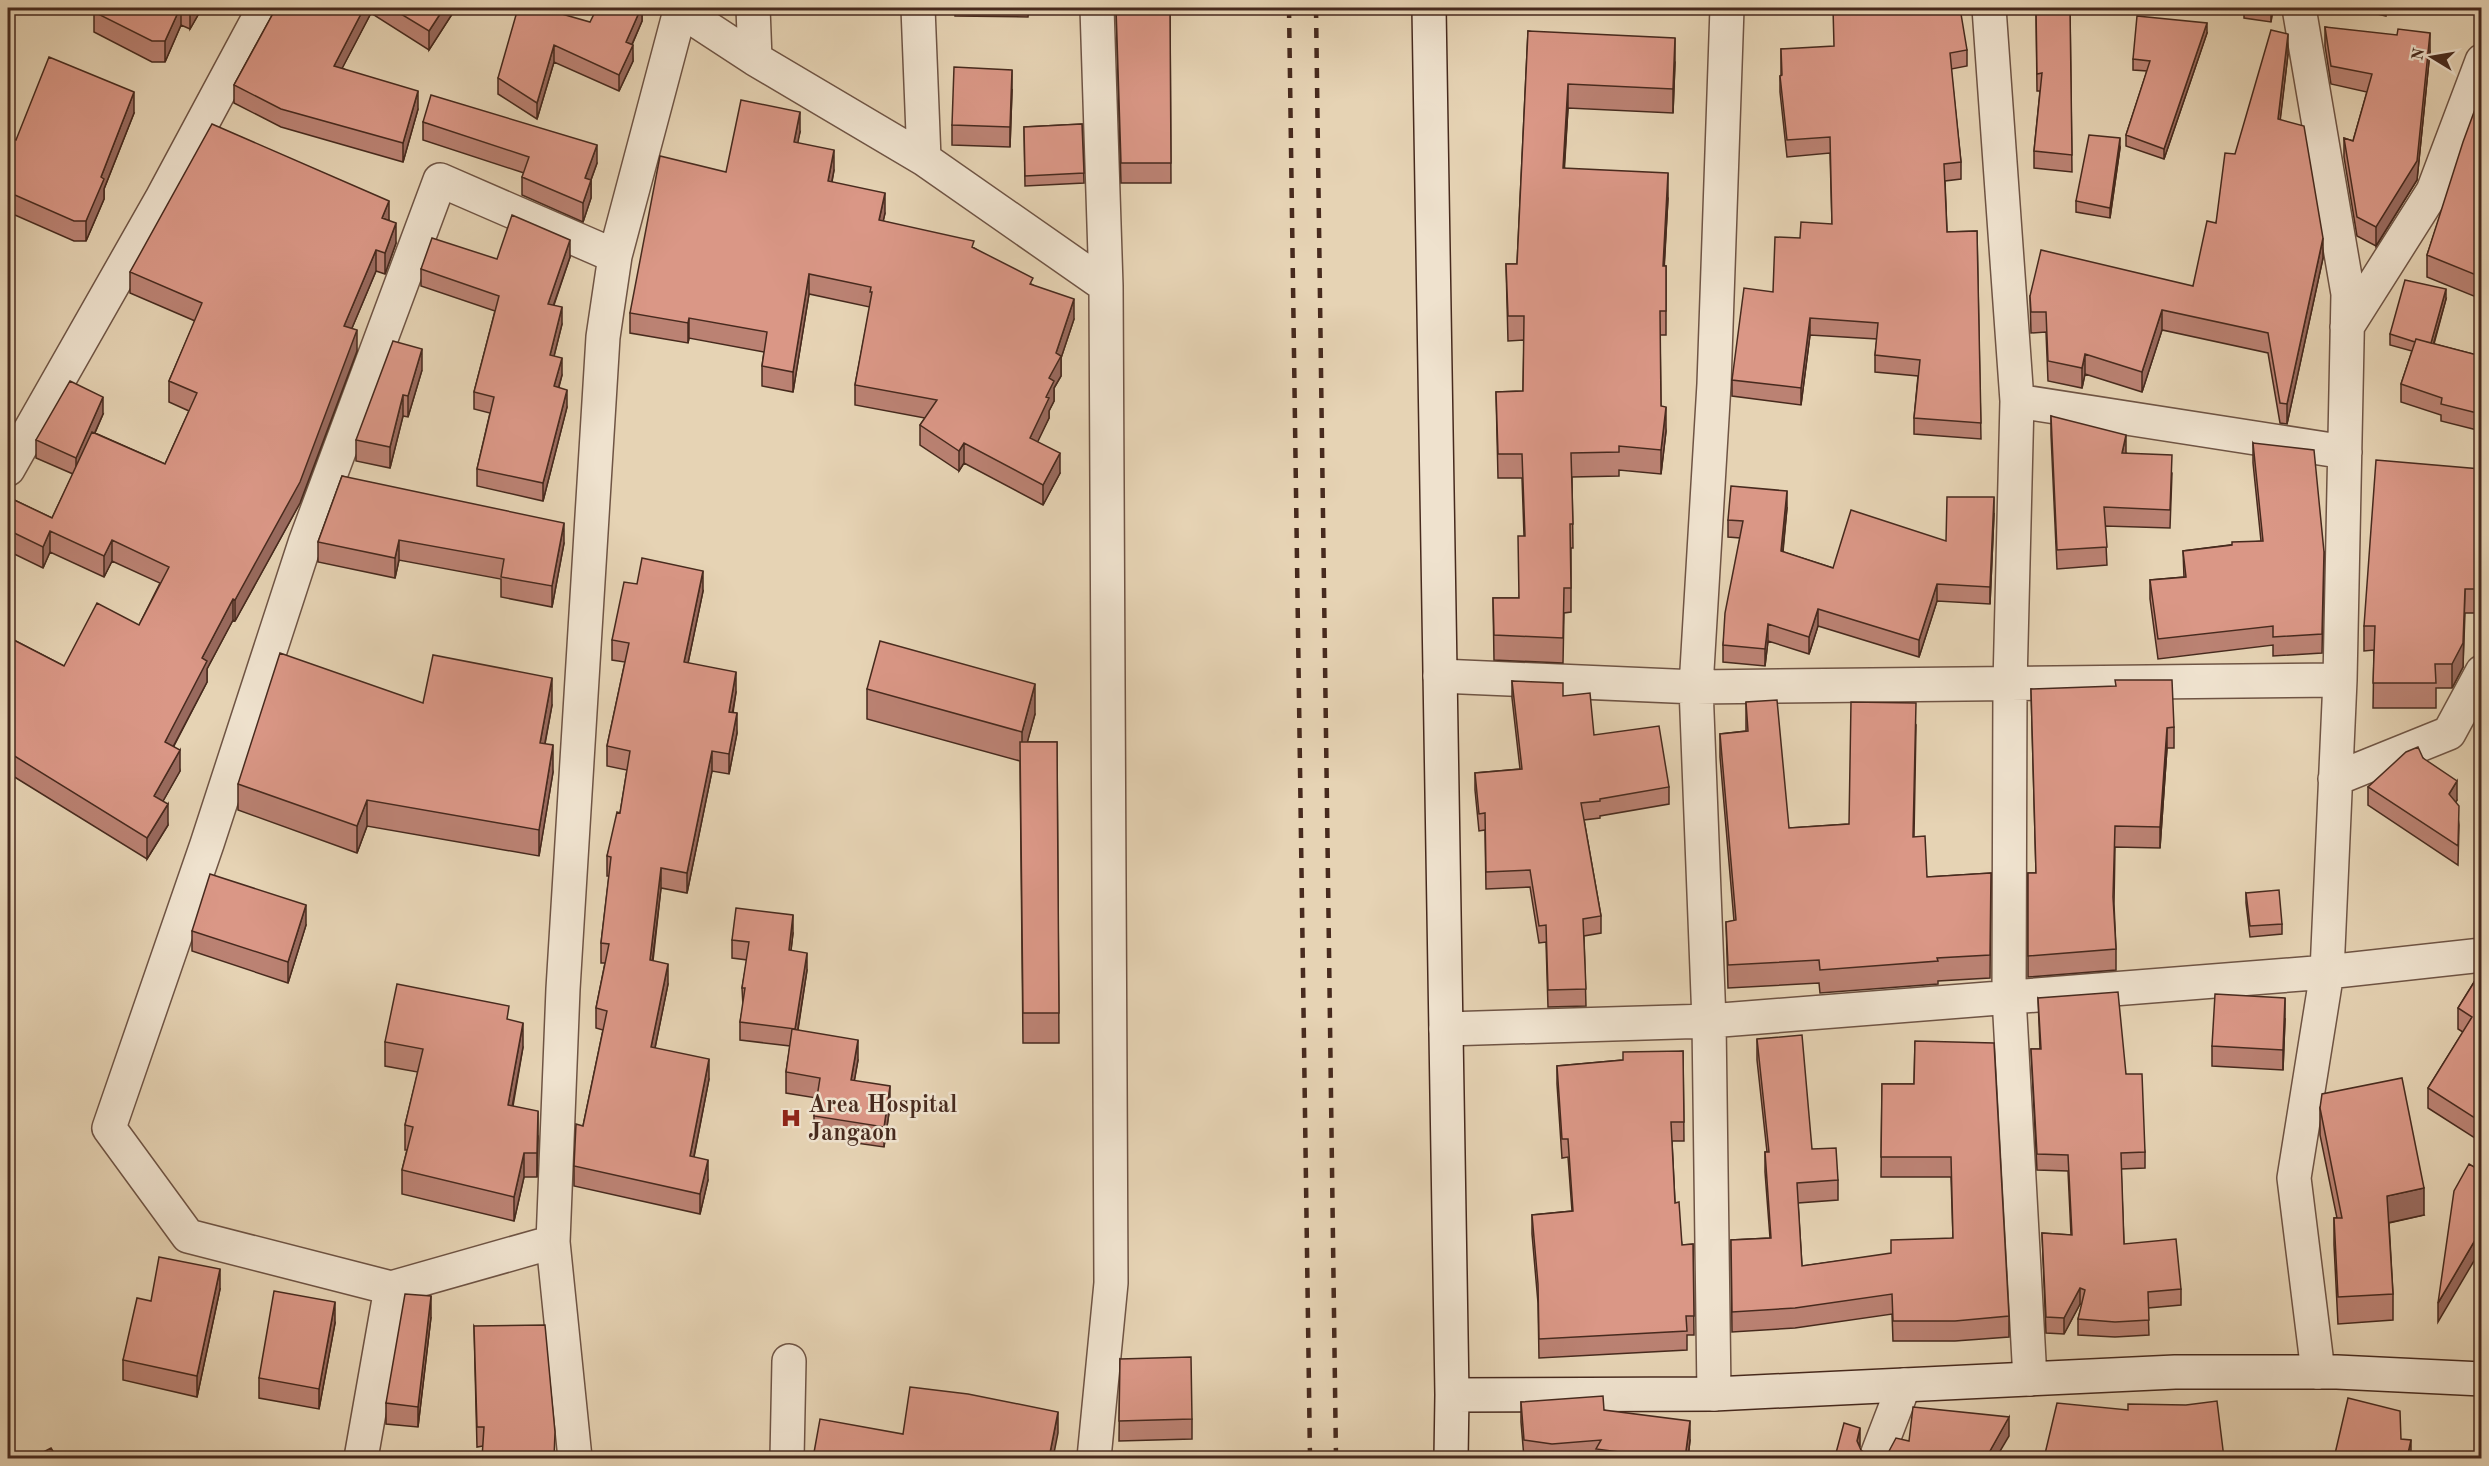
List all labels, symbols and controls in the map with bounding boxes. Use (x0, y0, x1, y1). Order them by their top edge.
north arrow (2402, 27, 2462, 87)
text: N (2410, 46, 2428, 62)
place label: Area Hospital Jangaon (808, 1094, 957, 1146)
hospital icon: Area Hospital Jangaon (779, 1106, 803, 1130)

